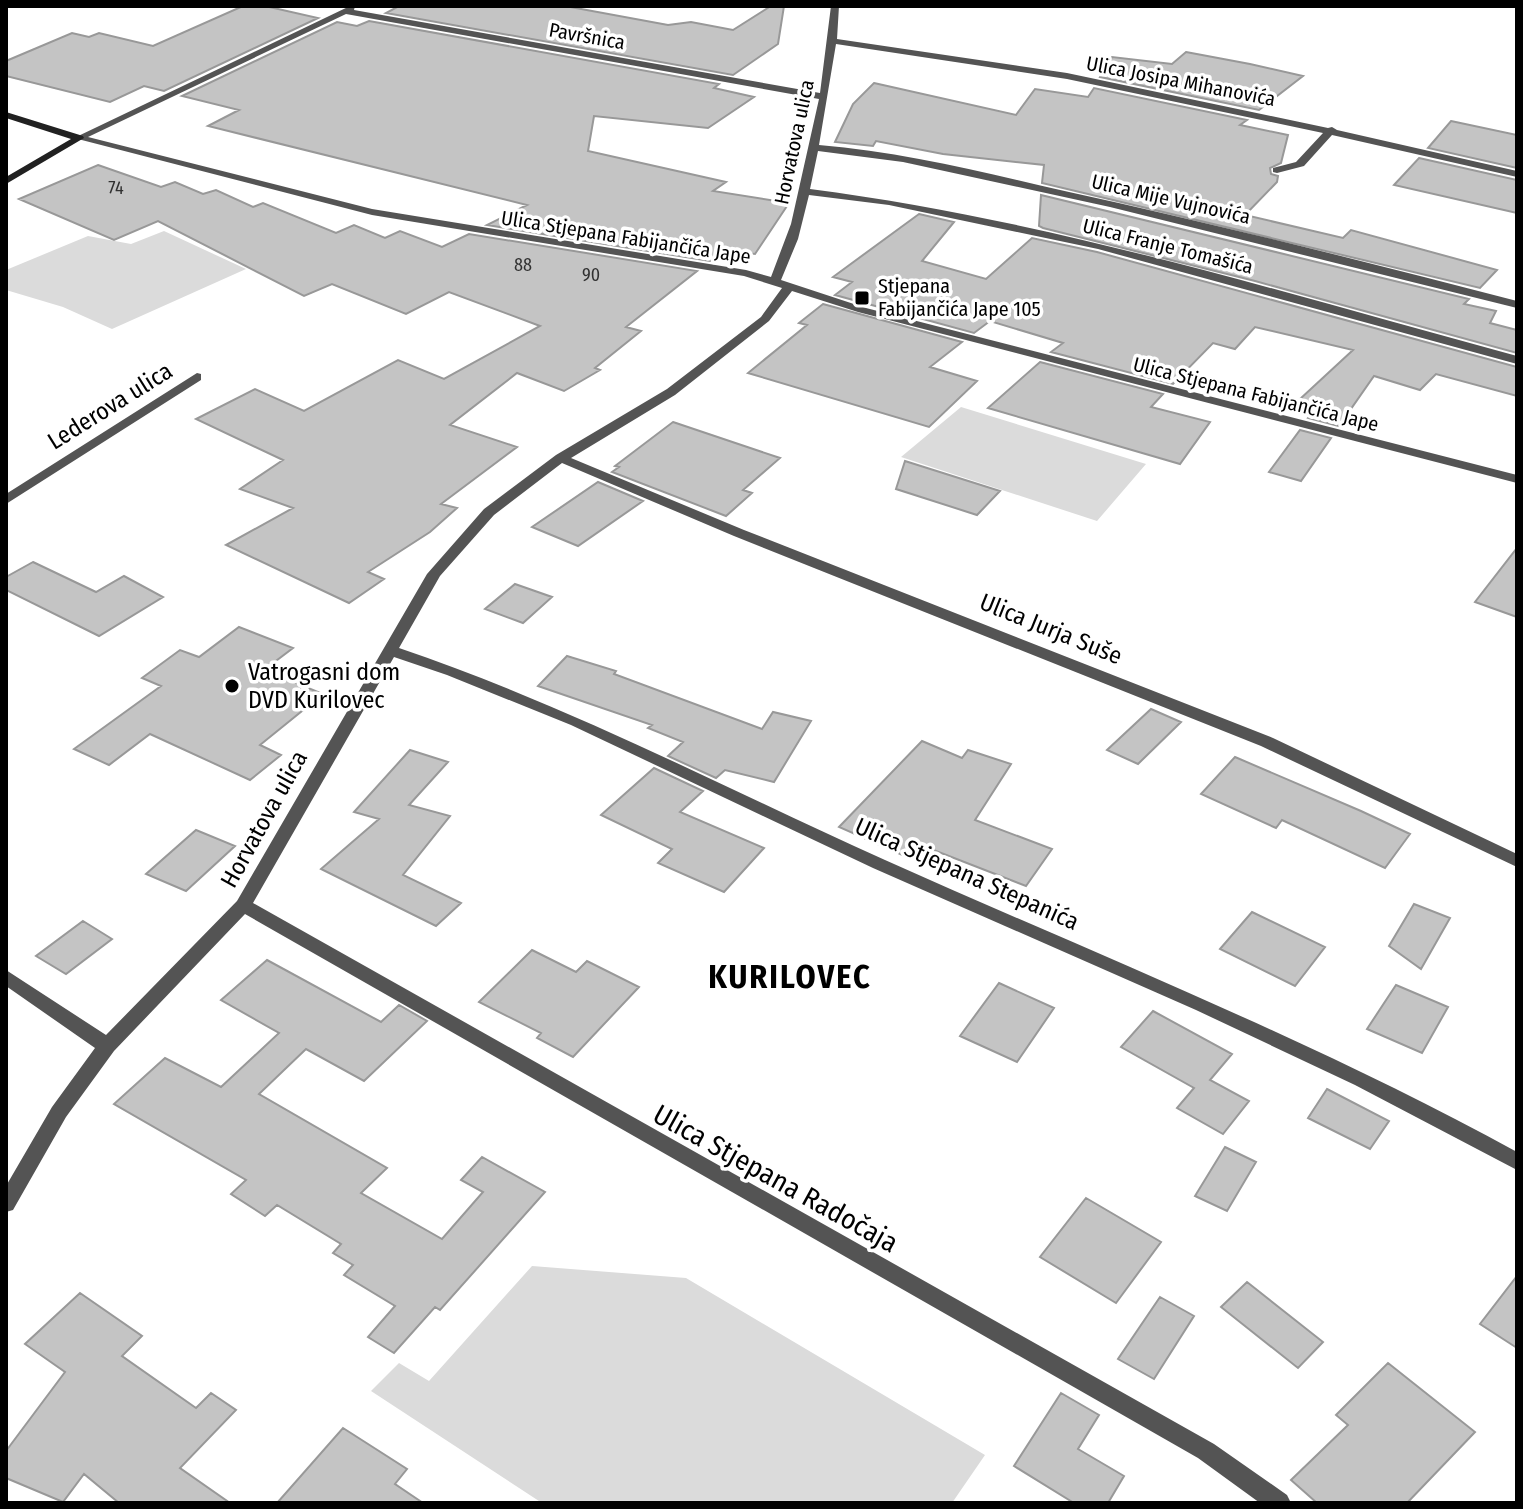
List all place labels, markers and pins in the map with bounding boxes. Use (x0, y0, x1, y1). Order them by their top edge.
place label: Stjepana Fabijančića Jape 105 (878, 274, 1041, 321)
marker: Stjepana Fabijančića Jape 105 (853, 289, 871, 307)
place label: Vatrogasni dom DVD Kurilovec (248, 658, 400, 714)
marker: Vatrogasni dom DVD Kurilovec (223, 677, 241, 695)

